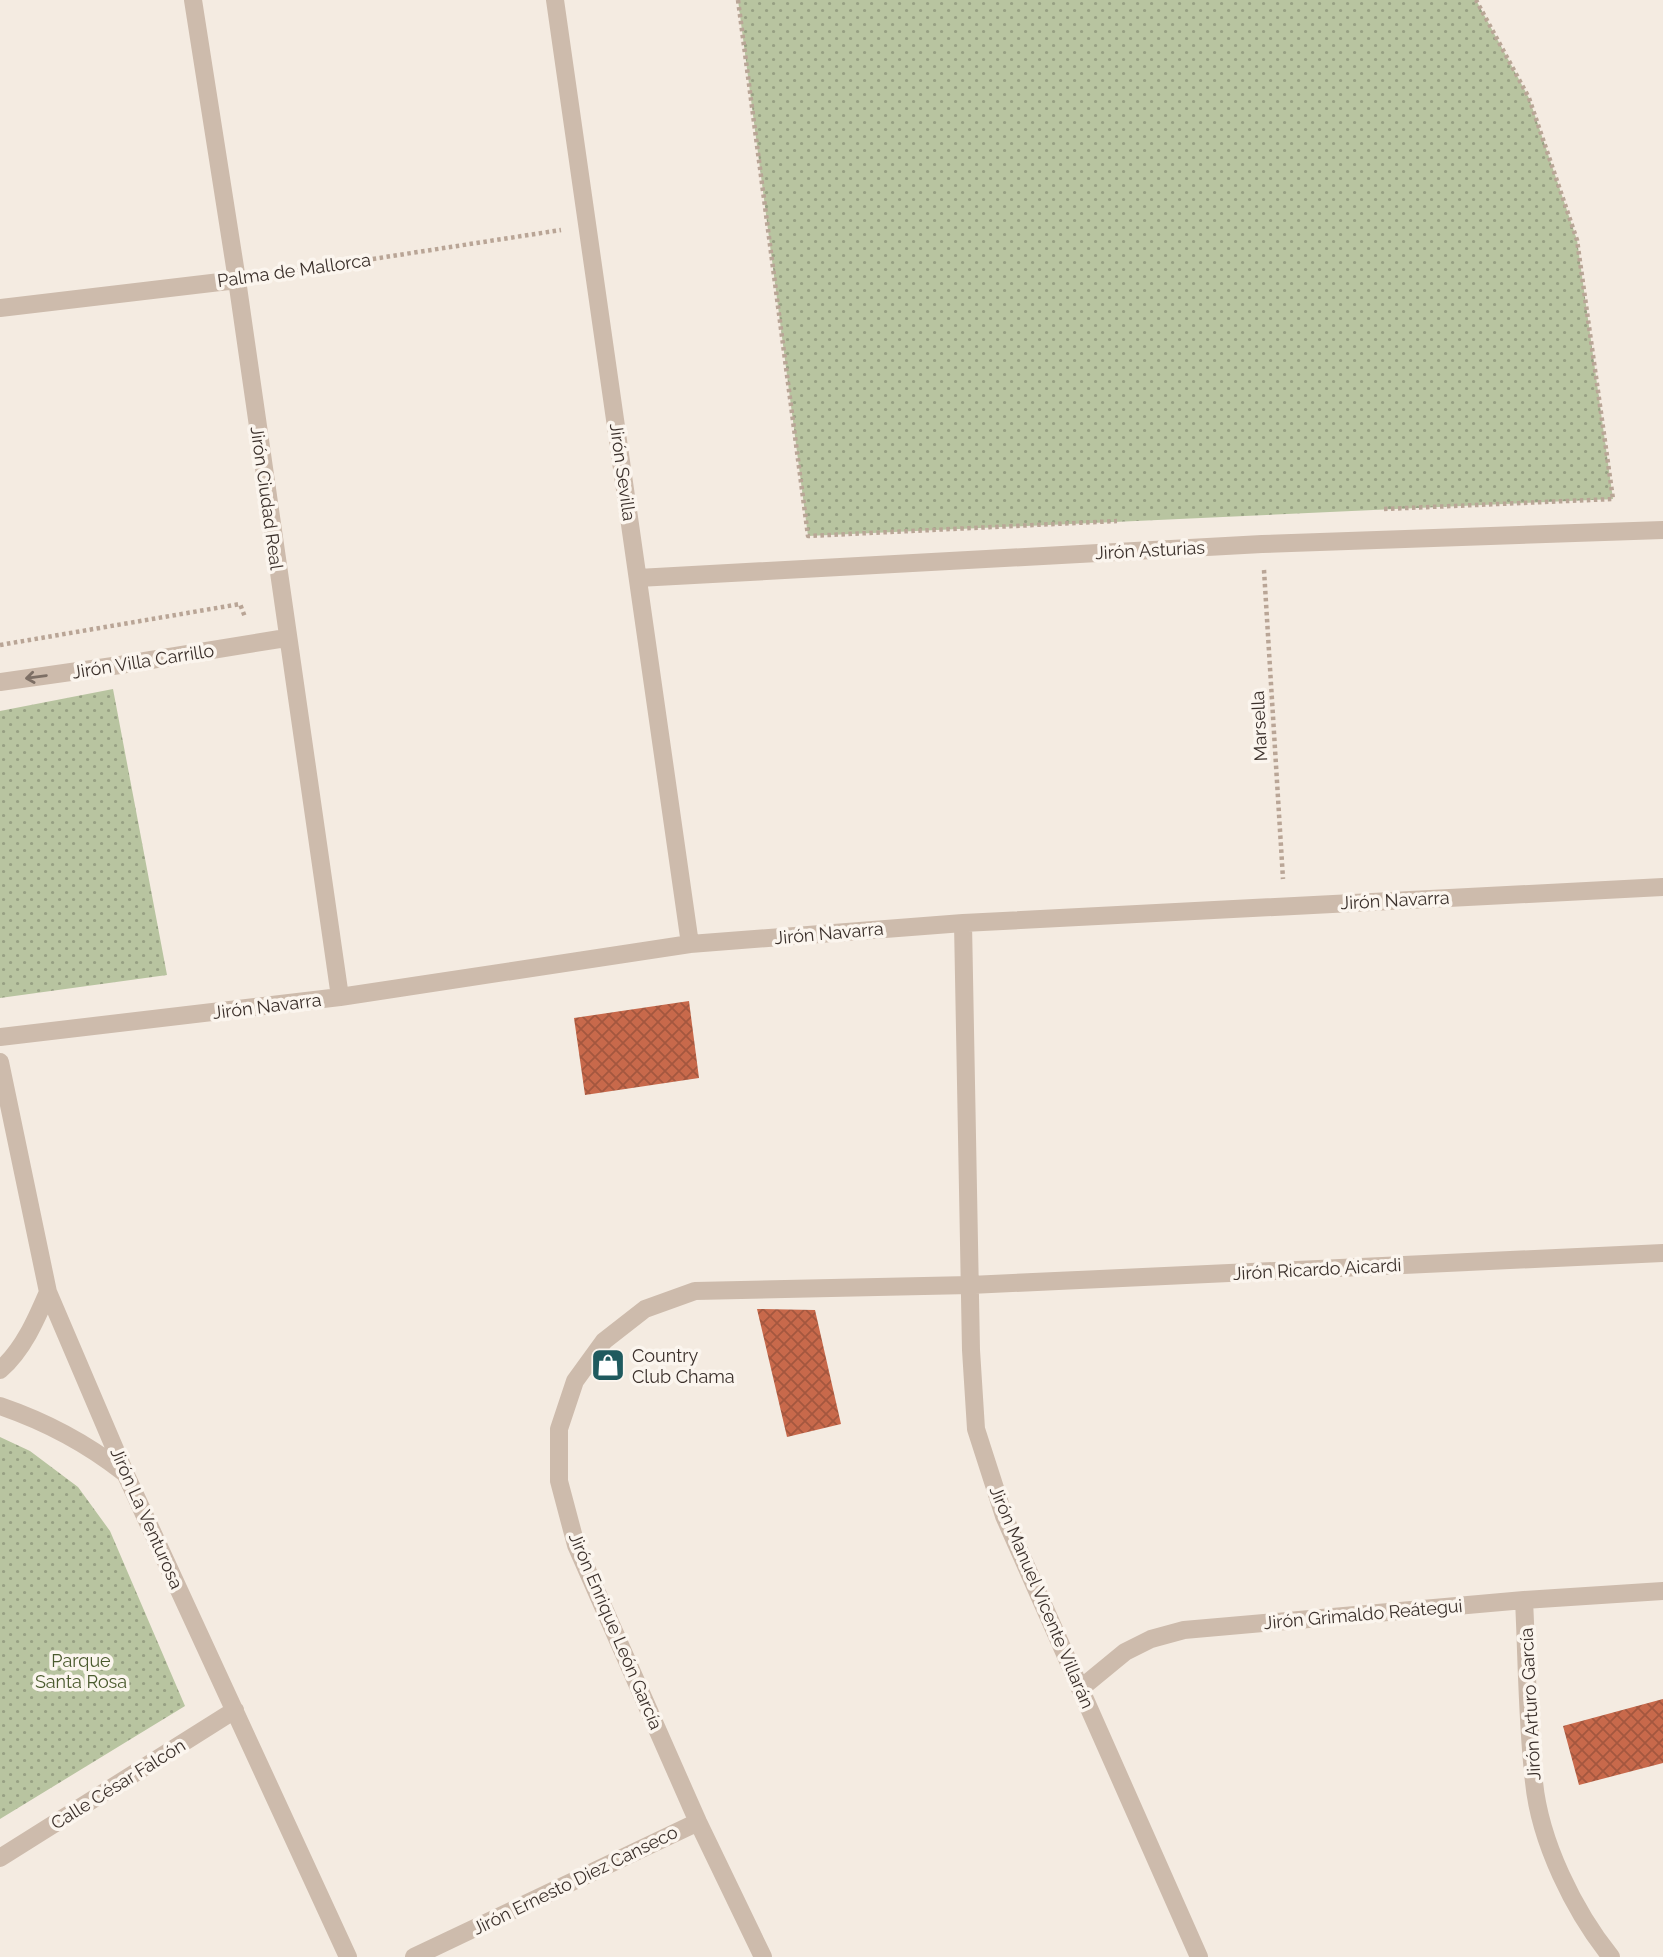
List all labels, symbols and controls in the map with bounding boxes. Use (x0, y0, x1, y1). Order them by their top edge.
street label: Palma de Mallorca (216, 249, 372, 291)
street label: Jirón Sevilla (606, 422, 640, 522)
street label: Jirón Ciudad Real (247, 425, 287, 571)
street label: Jirón Asturias (1095, 537, 1206, 563)
street label: Jirón Villa Carrillo (71, 639, 216, 683)
one-way arrow (25, 670, 48, 683)
street label: Marsella (1247, 690, 1271, 762)
street label: Jirón Navarra (1340, 887, 1450, 913)
street label: Jirón Navarra (774, 918, 884, 948)
street label: Jirón Navarra (211, 989, 323, 1023)
street label: Jirón Ricardo Aicardi (1232, 1254, 1402, 1284)
place label: Country Club Chama (632, 1345, 735, 1387)
shop icon: Country Club Chama (589, 1346, 627, 1384)
street label: Jirón La Venturosa (106, 1444, 188, 1592)
street label: Jirón Manuel Vicente Villarán (986, 1483, 1098, 1711)
street label: Jirón Enrique León García (565, 1529, 667, 1733)
street label: Jirón Grimaldo Reátegui (1263, 1595, 1463, 1633)
street label: Jirón Arturo García (1516, 1627, 1544, 1781)
park label: Parque Santa Rosa (35, 1650, 127, 1692)
street label: Calle César Falcón (47, 1734, 189, 1834)
street label: Jirón Ernesto Diez Canseco (469, 1821, 681, 1939)

